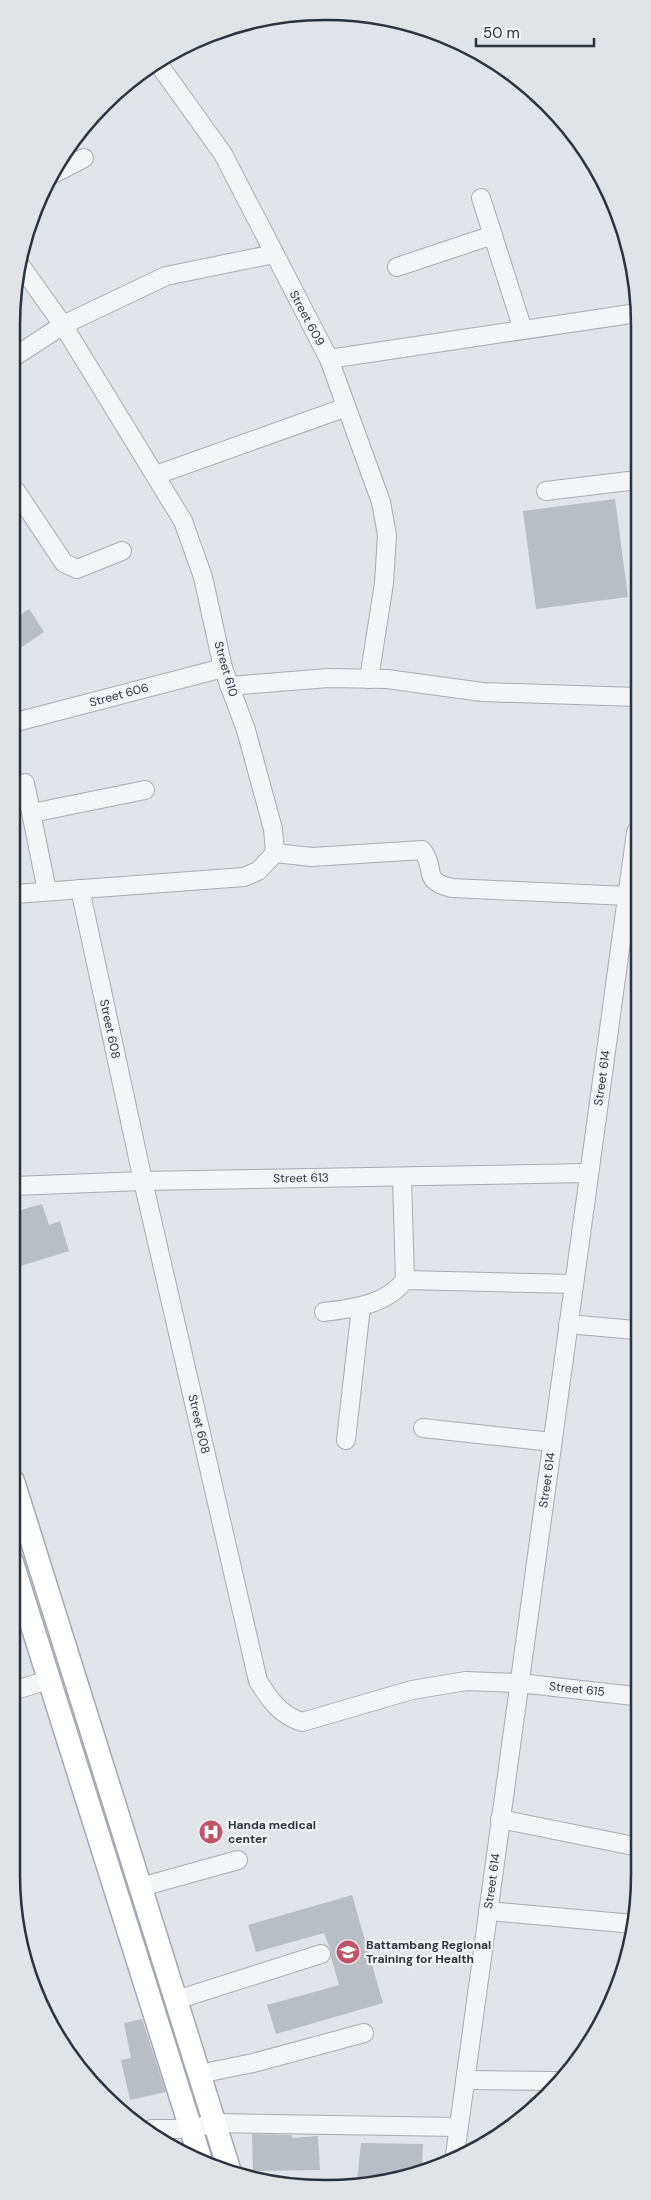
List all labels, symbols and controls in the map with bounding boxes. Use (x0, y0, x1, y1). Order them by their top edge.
scale bar (476, 15, 594, 47)
text: 50 m (483, 23, 520, 43)
street label: Street 609 (286, 288, 328, 348)
street label: Street 610 (210, 640, 242, 698)
street label: Street 606 (88, 679, 150, 711)
street label: Street 608 (96, 998, 124, 1060)
street label: Street 614 (590, 1049, 614, 1107)
street label: Street 613 (273, 1170, 329, 1186)
street label: Street 608 (184, 1393, 214, 1455)
street label: Street 614 (535, 1451, 559, 1509)
street label: Street 615 (548, 1678, 606, 1700)
place label: Handa medical center (228, 1817, 316, 1847)
hospital icon: Handa medical center (198, 1819, 224, 1845)
street label: Street 614 (480, 1852, 504, 1910)
place label: Battambang Regional Training for Health (366, 1937, 491, 1967)
school or university icon: Battambang Regional Training for Health (335, 1939, 361, 1965)

